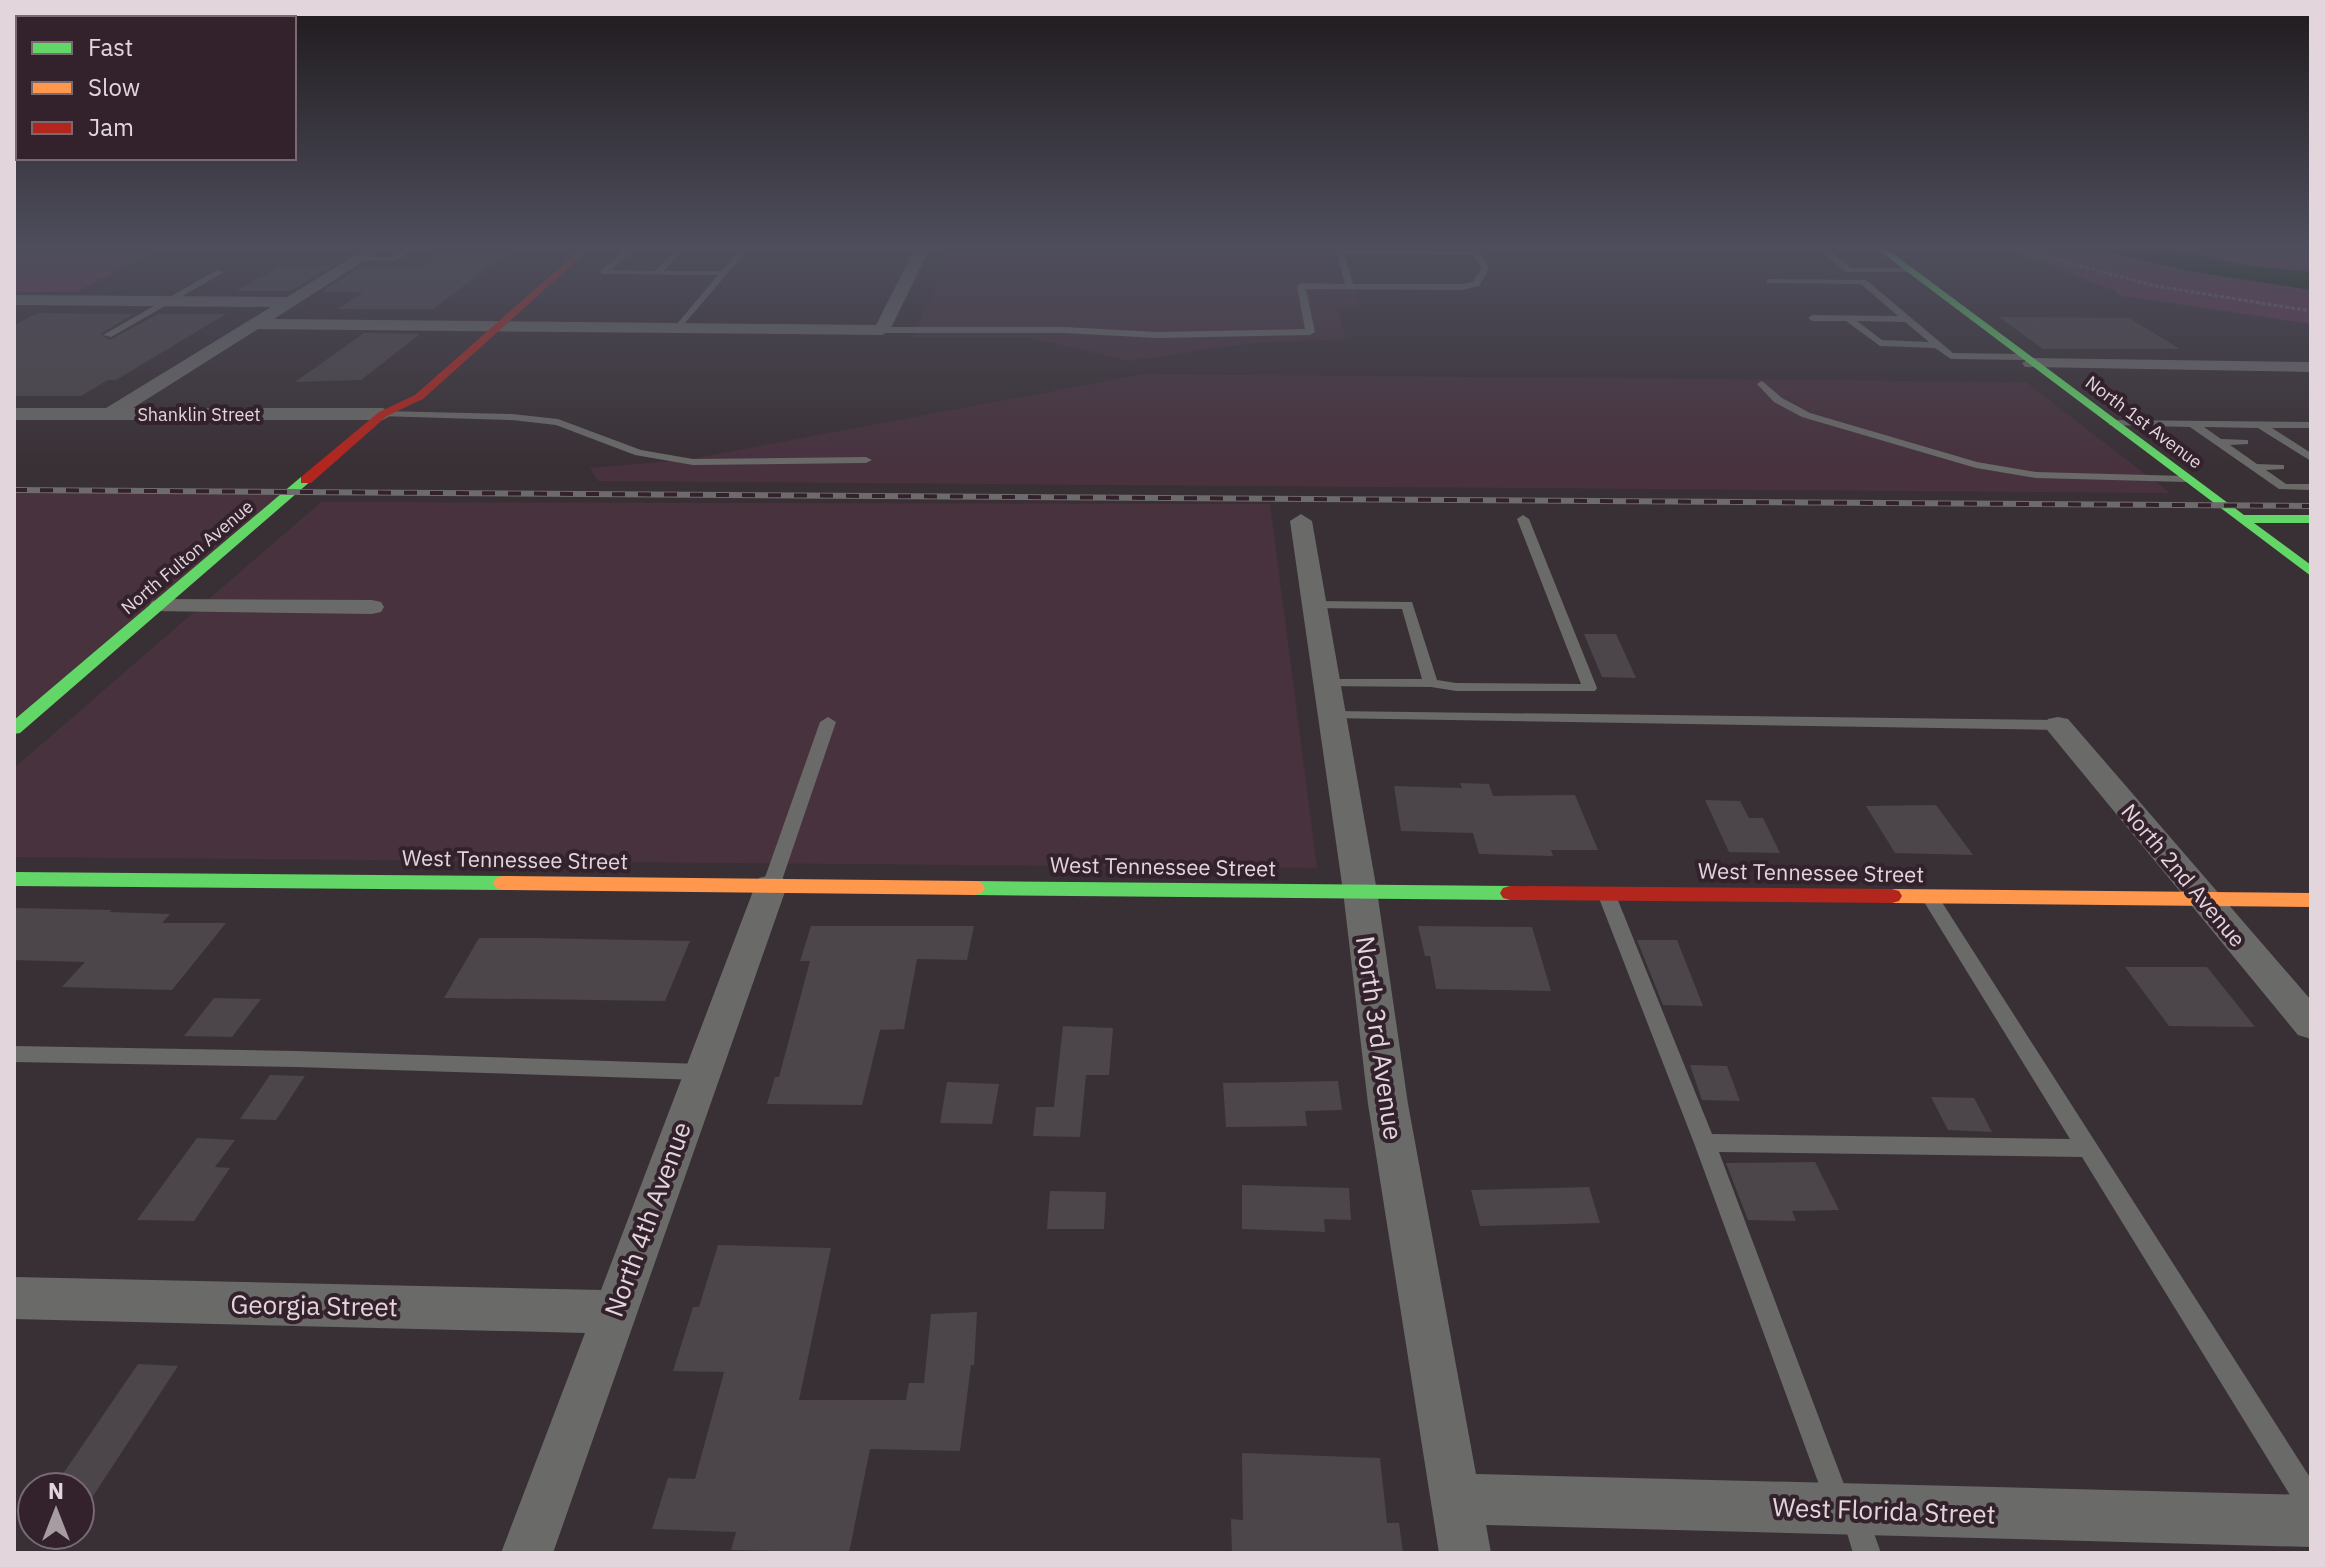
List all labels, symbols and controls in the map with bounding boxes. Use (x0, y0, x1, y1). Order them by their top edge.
legend (16, 16, 296, 160)
text: Fast (88, 31, 133, 63)
text: Slow (88, 71, 140, 103)
text: Jam (88, 111, 134, 143)
street label: North 1st Avenue (2081, 371, 2207, 473)
street label: Shanklin Street (137, 403, 261, 426)
street label: North Fulton Avenue (116, 495, 258, 619)
street label: North 2nd Avenue (2116, 797, 2252, 953)
street label: West Tennessee Street (402, 843, 628, 875)
street label: West Tennessee Street (1050, 850, 1276, 882)
street label: West Tennessee Street (1698, 856, 1924, 888)
street label: North 3rd Avenue (1349, 934, 1411, 1142)
street label: North 4th Avenue (596, 1117, 698, 1321)
street label: Georgia Street (230, 1287, 398, 1323)
north arrow (16, 1471, 96, 1551)
text: N (48, 1476, 64, 1505)
street label: West Florida Street (1772, 1489, 1996, 1531)

